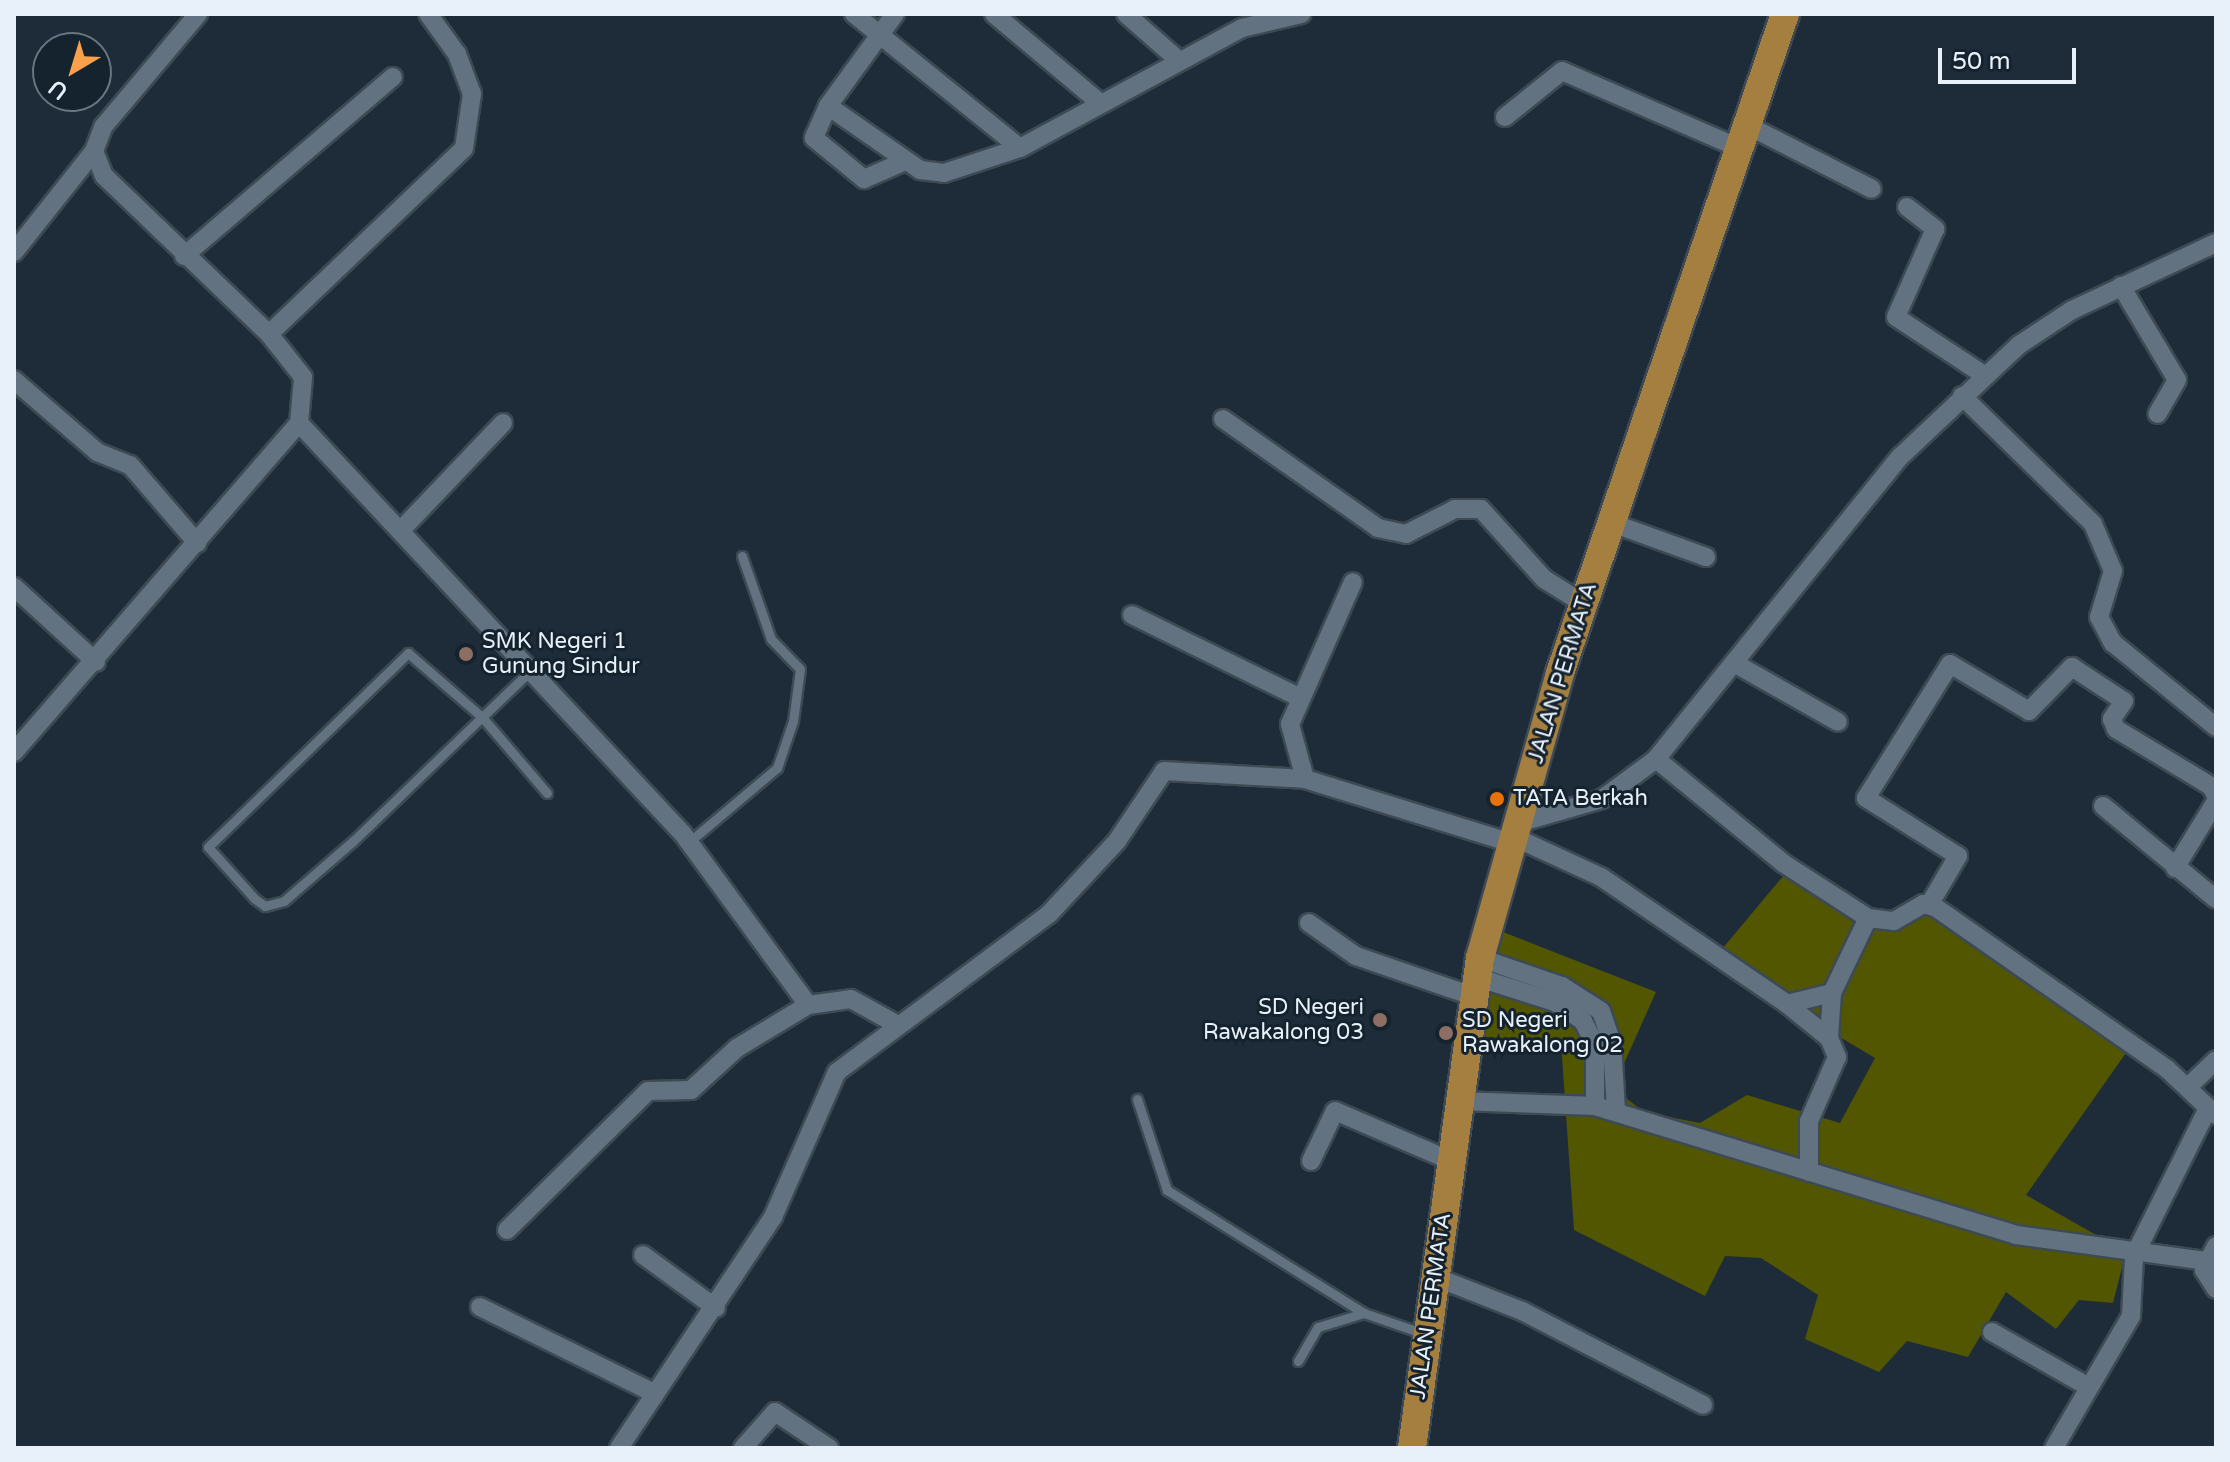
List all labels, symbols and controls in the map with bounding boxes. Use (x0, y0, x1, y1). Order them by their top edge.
north arrow (32, 32, 112, 112)
scale bar (1942, 32, 2080, 82)
text: 50 m (1952, 47, 2010, 76)
text: U (44, 74, 73, 105)
street label: JALAN PERMATA (1523, 579, 1603, 767)
place label: SMK Negeri 1 Gunung Sindur (482, 628, 640, 680)
marker: SMK Negeri 1 Gunung Sindur (457, 645, 475, 663)
place label: TATA Berkah (1513, 786, 1648, 812)
marker: TATA Berkah (1488, 790, 1506, 808)
place label: SD Negeri Rawakalong 03 (1203, 994, 1364, 1046)
place label: SD Negeri Rawakalong 02 (1462, 1007, 1623, 1058)
marker: SD Negeri Rawakalong 03 (1371, 1011, 1389, 1029)
marker: SD Negeri Rawakalong 02 (1437, 1024, 1455, 1042)
street label: JALAN PERMATA (1405, 1211, 1457, 1401)

